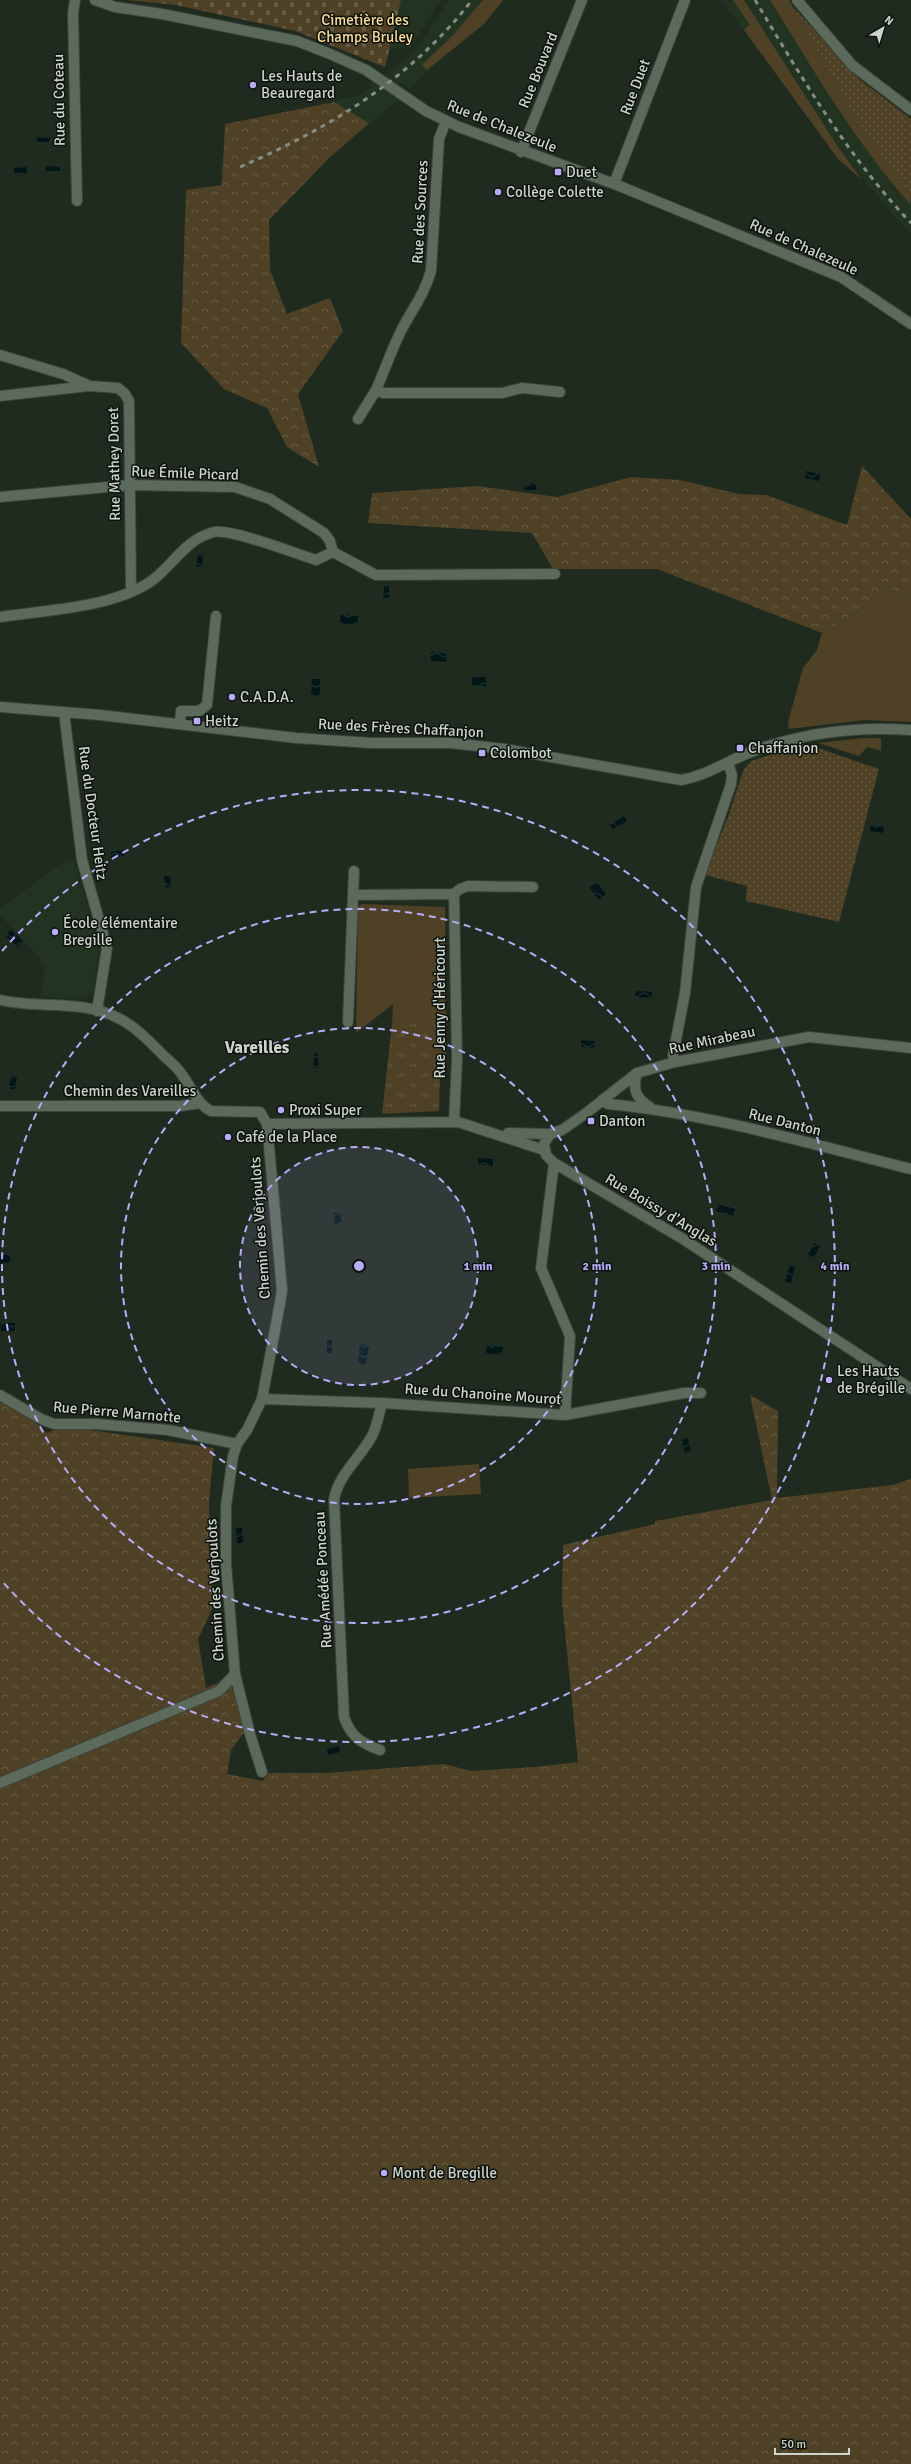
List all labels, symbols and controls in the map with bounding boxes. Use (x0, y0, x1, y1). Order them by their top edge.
north arrow (863, 8, 903, 48)
park label: Cimetière des Champs Bruley (317, 11, 413, 46)
text: N (882, 13, 896, 28)
street label: Rue Bouvard (515, 29, 561, 111)
street label: Rue du Coteau (49, 54, 69, 146)
street label: Rue Duet (616, 57, 654, 117)
place label: Les Hauts de Beauregard (261, 67, 342, 102)
marker: Les Hauts de Beauregard (248, 80, 258, 90)
street label: Rue de Chalezeule (444, 96, 560, 156)
street label: Rue des Sources (408, 159, 432, 264)
place label: Duet (566, 163, 597, 181)
marker: Duet (553, 167, 563, 177)
place label: Collège Colette (506, 183, 604, 201)
marker: Collège Colette (493, 187, 503, 197)
street label: Rue de Chalezeule (747, 215, 861, 279)
street label: Rue Mathey Doret (104, 407, 124, 521)
street label: Rue Émile Picard (131, 461, 239, 484)
place label: C.A.D.A. (240, 688, 294, 706)
marker: C.A.D.A. (227, 692, 237, 702)
place label: Heitz (205, 712, 239, 730)
street label: Rue des Frères Chaffanjon (318, 715, 484, 741)
marker: Heitz (192, 716, 202, 726)
place label: Chaffanjon (748, 739, 818, 757)
marker: Chaffanjon (735, 743, 745, 753)
place label: Colombot (490, 744, 552, 762)
street label: Rue du Docteur Heitz (75, 745, 111, 881)
marker: Colombot (477, 748, 487, 758)
place label: École élémentaire Bregille (63, 913, 178, 949)
marker: École élémentaire Bregille (50, 927, 60, 937)
street label: Rue Jenny d'Héricourt (431, 938, 449, 1078)
street label: Rue Mirabeau (667, 1022, 757, 1058)
district label: Vareilles (225, 1037, 290, 1058)
street label: Chemin des Vareilles (64, 1082, 197, 1100)
place label: Proxi Super (289, 1101, 362, 1119)
street label: Rue Danton (747, 1104, 823, 1140)
marker: Proxi Super (276, 1105, 286, 1115)
place label: Danton (599, 1112, 645, 1130)
marker: Danton (586, 1116, 596, 1126)
place label: Café de la Place (236, 1128, 337, 1146)
marker: Café de la Place (223, 1132, 233, 1142)
street label: Chemin des Verjoulots (246, 1156, 274, 1300)
street label: Rue Boissy d'Anglas (602, 1170, 720, 1251)
centre of rings (352, 1259, 366, 1273)
text: 1 min (464, 1259, 493, 1274)
text: 2 min (583, 1259, 612, 1274)
text: 3 min (702, 1259, 731, 1274)
text: 4 min (821, 1259, 850, 1274)
place label: Les Hauts de Brégille (837, 1362, 905, 1397)
marker: Les Hauts de Brégille (824, 1375, 834, 1385)
street label: Rue du Chanoine Mourot (404, 1380, 562, 1408)
street label: Rue Pierre Marnotte (52, 1397, 182, 1427)
street label: Rue Amédée Ponceau (310, 1511, 336, 1649)
street label: Chemin des Verjoulots (202, 1518, 228, 1662)
place label: Mont de Bregille (392, 2164, 497, 2182)
marker: Mont de Bregille (379, 2168, 389, 2178)
scale bar (775, 2430, 849, 2456)
text: 50 m (781, 2437, 806, 2452)

